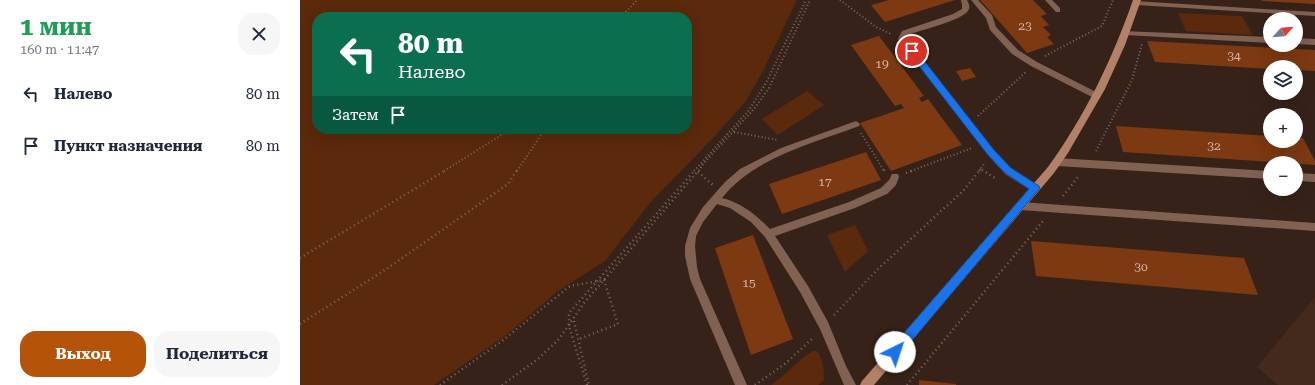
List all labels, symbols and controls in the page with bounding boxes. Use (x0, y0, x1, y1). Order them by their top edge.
north arrow (1263, 12, 1303, 52)
map controls (1263, 12, 1303, 196)
text: 1 мин (20, 13, 92, 41)
button: close (238, 13, 280, 55)
house number: 23 (1018, 19, 1032, 33)
text: 80 m (398, 27, 463, 60)
icon: left (332, 28, 384, 80)
pin (895, 34, 929, 68)
icon: arrive (901, 40, 923, 62)
text: 160 m · 11:47 (20, 42, 99, 57)
house number: 34 (1227, 49, 1241, 63)
house number: 19 (875, 57, 889, 71)
button: layers (1263, 60, 1303, 100)
text: Налево (398, 61, 466, 82)
icon: left (20, 83, 42, 105)
text: Налево (54, 85, 113, 103)
text: 80 m (246, 85, 280, 103)
icon: arrive (387, 104, 409, 126)
text: Затем (332, 106, 379, 124)
button: + (1263, 108, 1303, 148)
icon: arrive (20, 135, 42, 157)
text: Пункт назначения (54, 137, 202, 155)
text: 80 m (246, 137, 280, 155)
house number: 32 (1207, 139, 1221, 153)
button: − (1263, 156, 1303, 196)
house number: 17 (818, 175, 832, 189)
house number: 30 (1134, 260, 1148, 274)
house number: 15 (742, 276, 756, 290)
button: Выход (20, 331, 146, 377)
button: Поделиться (154, 331, 280, 377)
position arrow (874, 331, 916, 373)

